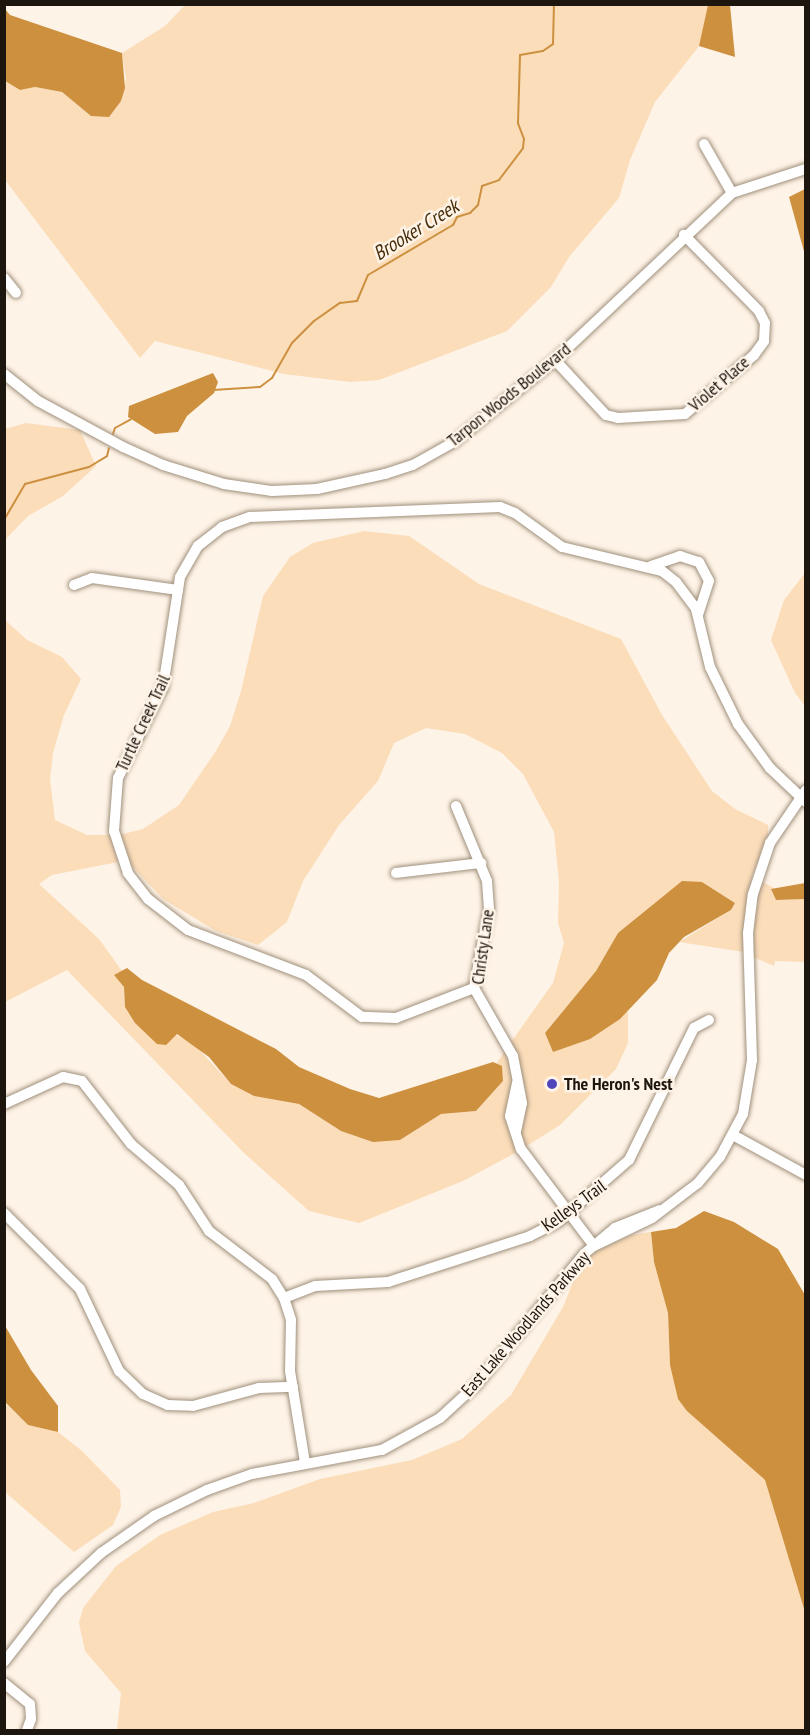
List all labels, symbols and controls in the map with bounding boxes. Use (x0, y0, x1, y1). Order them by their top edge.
water label: Brooker Creek (369, 194, 463, 266)
street label: Tarpon Woods Boulevard (443, 338, 575, 452)
street label: Violet Place (684, 352, 754, 416)
street label: Turtle Creek Trail (111, 671, 175, 775)
street label: Christy Lane (467, 908, 499, 986)
place label: The Heron's Nest (564, 1073, 672, 1095)
marker: The Heron's Nest (545, 1077, 559, 1091)
street label: Kelleys Trail (538, 1175, 610, 1237)
street label: East Lake Woodlands Parkway (457, 1247, 595, 1401)

